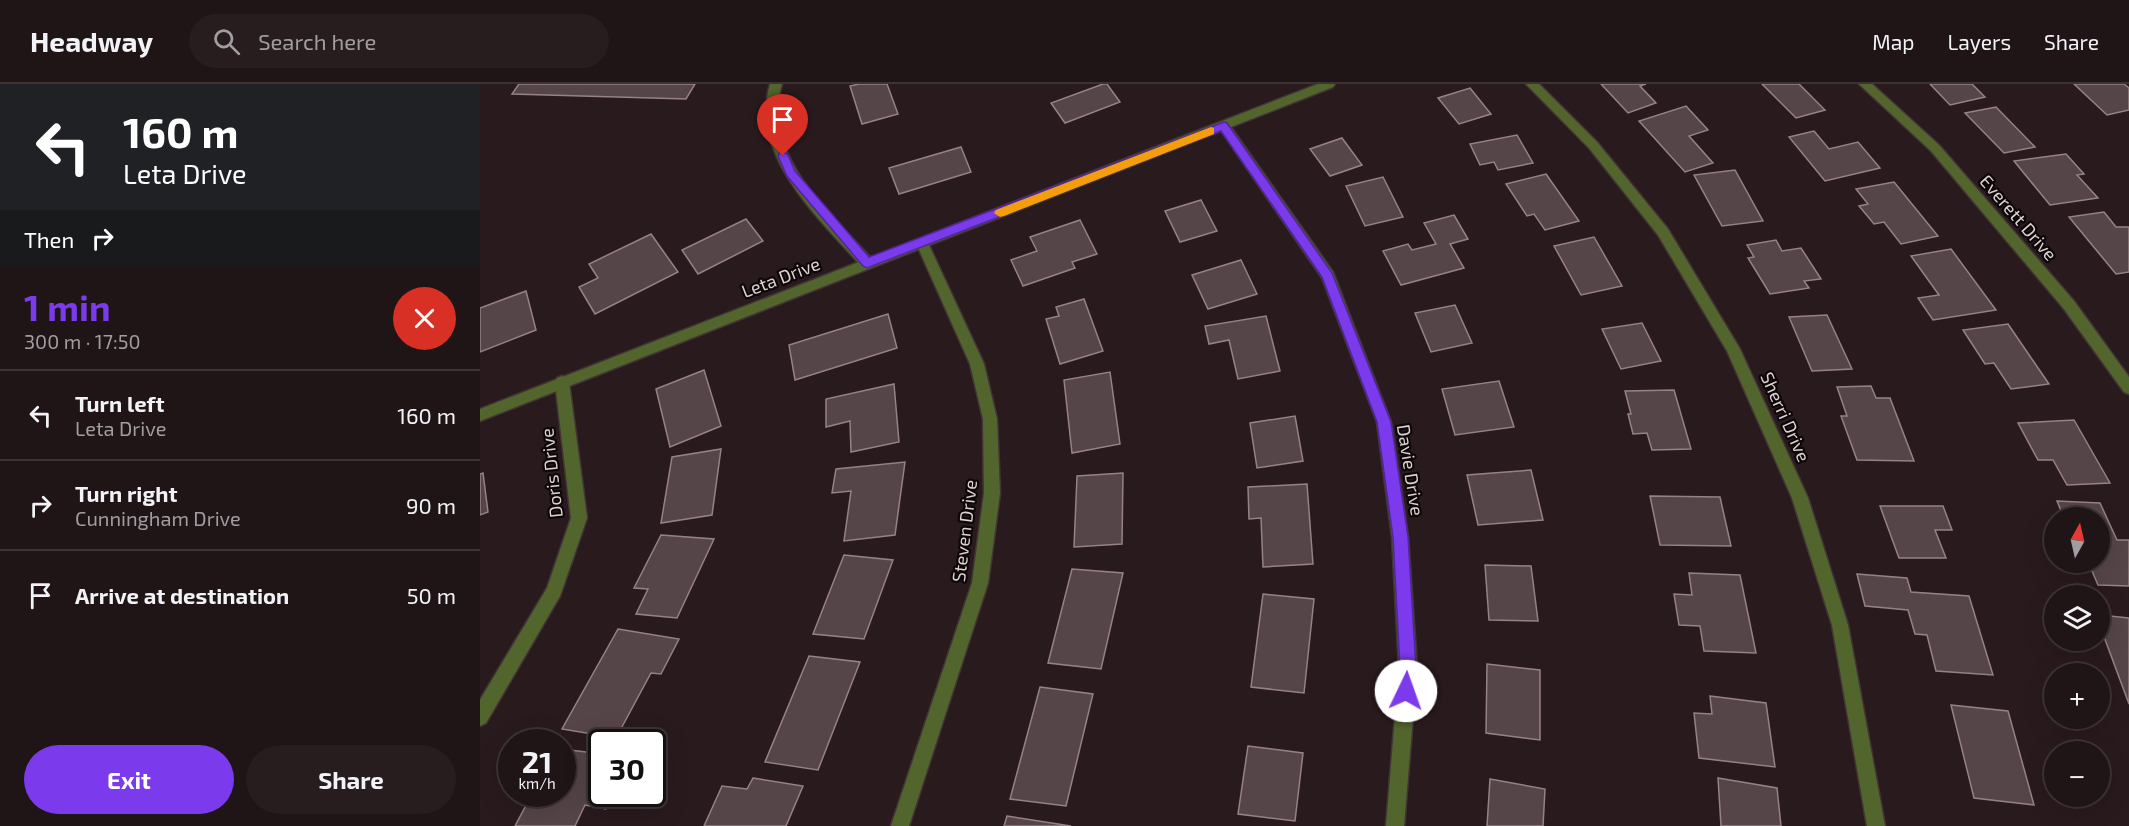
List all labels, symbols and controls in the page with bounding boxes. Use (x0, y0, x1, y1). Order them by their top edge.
search box (189, 14, 609, 68)
text: Headway (30, 24, 153, 58)
icon: search (210, 25, 243, 58)
text: Search here (258, 28, 376, 54)
text: Map (1872, 29, 1914, 54)
text: Layers (1947, 29, 2011, 54)
text: Share (2044, 29, 2099, 54)
pin (757, 94, 808, 156)
icon: arrive (766, 103, 799, 136)
text: 160 m (123, 106, 239, 156)
icon: left (24, 108, 102, 186)
text: Leta Drive (123, 157, 247, 189)
street label: Everett Drive (1976, 170, 2062, 265)
icon: right (86, 222, 119, 255)
text: Then (24, 226, 74, 252)
street label: Leta Drive (738, 252, 823, 302)
text: 1 min (24, 285, 111, 328)
button: close (393, 287, 456, 350)
text: 300 m · 17:50 (24, 329, 141, 353)
street label: Sherri Drive (1756, 368, 1815, 465)
text: Turn left (75, 390, 164, 416)
icon: left (24, 399, 57, 432)
text: 160 m (397, 402, 456, 428)
text: Leta Drive (75, 416, 167, 440)
street label: Davie Drive (1393, 423, 1429, 517)
street label: Doris Drive (535, 427, 567, 519)
street label: Steven Drive (947, 479, 981, 583)
text: Turn right (75, 480, 177, 506)
icon: right (24, 489, 57, 522)
text: 90 m (406, 492, 456, 518)
text: Cunningham Drive (75, 506, 241, 530)
north arrow (2044, 507, 2110, 573)
map controls (2044, 507, 2110, 807)
icon: arrive (24, 579, 57, 612)
text: Arrive at destination (75, 582, 289, 608)
text: 50 m (407, 582, 456, 608)
button: layers (2044, 585, 2110, 651)
position arrow (1374, 659, 1438, 723)
button: + (2044, 663, 2110, 729)
speed limit sign: 30 (588, 729, 666, 807)
button: − (2044, 741, 2110, 807)
text: 21 (522, 743, 552, 779)
button: Exit (24, 745, 234, 814)
button: Share (246, 745, 456, 814)
text: km/h (518, 774, 556, 792)

